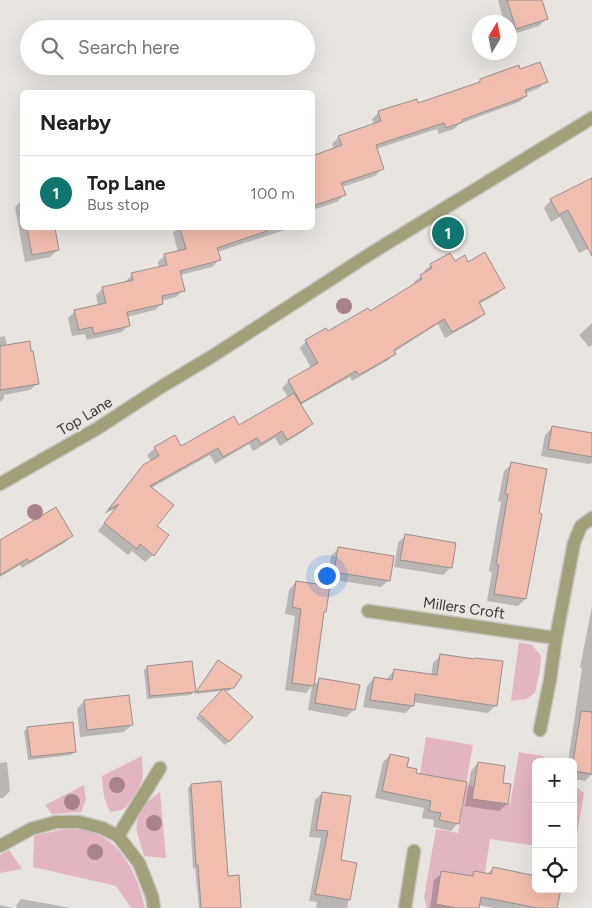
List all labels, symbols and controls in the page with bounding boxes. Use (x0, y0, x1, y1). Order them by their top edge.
north arrow (472, 15, 517, 60)
search box (20, 20, 315, 75)
icon: search (38, 34, 66, 62)
text: Search here (78, 36, 180, 59)
text: Nearby (40, 110, 111, 135)
text: Top Lane (87, 172, 165, 195)
text: 1 (53, 184, 59, 203)
text: 100 m (250, 184, 295, 203)
text: Bus stop (87, 195, 149, 214)
pin: 1 (432, 214, 464, 252)
street label: Top Lane (54, 393, 116, 439)
your location (314, 563, 340, 589)
street label: Millers Croft (422, 593, 506, 623)
map controls (532, 758, 577, 893)
button: + (532, 758, 577, 803)
button: − (532, 803, 577, 848)
button: locate (532, 848, 577, 893)

